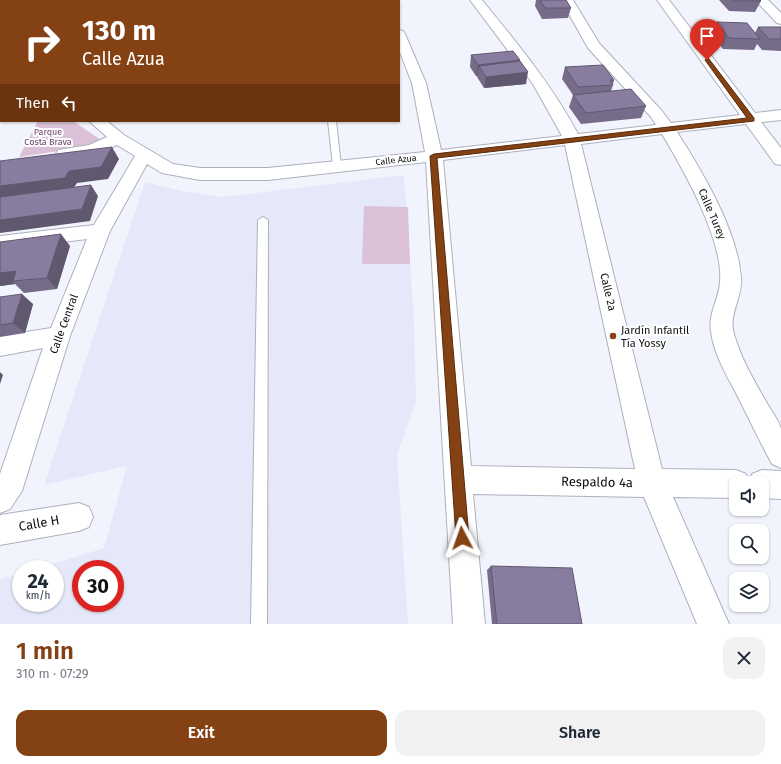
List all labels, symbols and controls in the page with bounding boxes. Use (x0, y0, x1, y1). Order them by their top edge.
text: 130 m (82, 14, 156, 47)
icon: right (16, 16, 68, 68)
pin (690, 19, 724, 60)
icon: arrive (696, 25, 718, 47)
text: Calle Azua (82, 48, 165, 70)
icon: left (58, 92, 80, 114)
text: Then (16, 94, 50, 112)
park label: Parque Costa Brava (24, 127, 72, 147)
street label: Calle Azua (375, 153, 417, 167)
street label: Calle Turey (695, 187, 729, 242)
street label: Calle 2a (597, 272, 619, 312)
street label: Calle Central (47, 292, 81, 356)
place label: Jardín Infantil Tía Yossy (621, 324, 689, 350)
marker: Jardín Infantil Tía Yossy (608, 331, 618, 341)
street label: Respaldo 4a (561, 474, 633, 490)
map controls (729, 476, 769, 612)
button: sound (729, 476, 769, 516)
street label: Calle H (18, 512, 60, 534)
position arrow (441, 517, 483, 559)
button: search (729, 524, 769, 564)
speed limit sign: 30 (72, 560, 124, 612)
text: 24 (27, 569, 49, 593)
button: layers (729, 572, 769, 612)
text: km/h (26, 590, 50, 602)
text: 1 min (16, 637, 74, 665)
button: close (723, 637, 765, 679)
text: 310 m · 07:29 (16, 666, 89, 681)
button: Exit (16, 710, 387, 756)
button: Share (395, 710, 765, 756)

